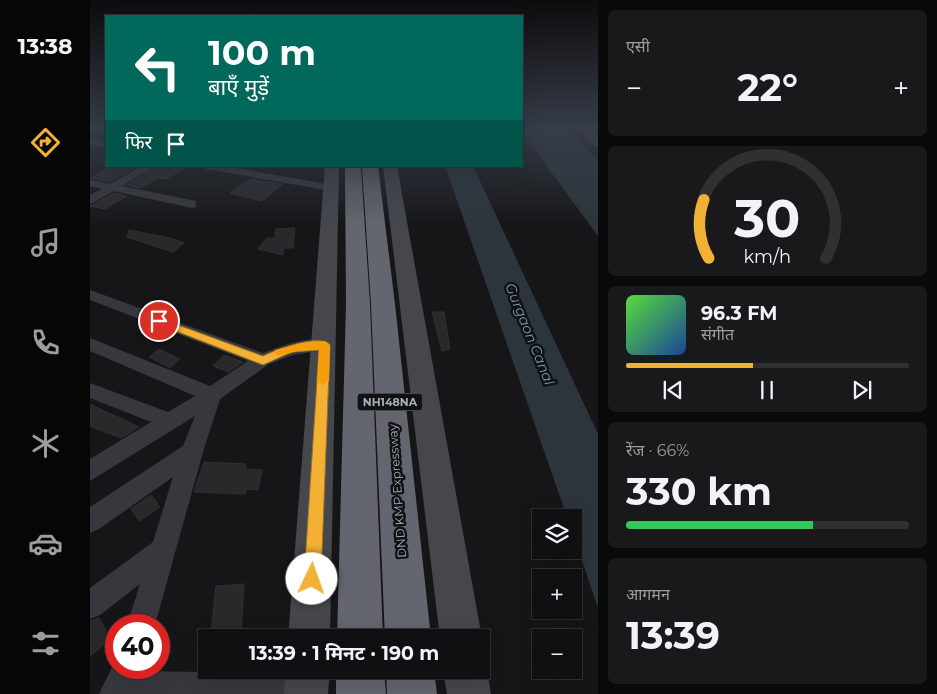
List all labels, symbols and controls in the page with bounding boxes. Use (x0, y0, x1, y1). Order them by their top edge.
text: 100 m (208, 31, 316, 74)
text: 13:38 (18, 33, 72, 60)
icon: left (125, 35, 190, 100)
text: एसी (626, 37, 650, 56)
text: 22° (737, 64, 798, 111)
text: − (626, 71, 642, 105)
text: + (893, 71, 909, 105)
text: बाएँ मुड़ें (208, 74, 269, 101)
icon: directions (28, 125, 63, 160)
icon: arrive (162, 130, 190, 158)
text: फिर (125, 131, 152, 154)
text: 30 (733, 187, 801, 250)
icon: music (28, 225, 63, 260)
text: km/h (744, 246, 791, 267)
water label: Gurgaon Canal (501, 280, 559, 388)
pin (138, 300, 180, 342)
text: 96.3 FM (701, 302, 777, 325)
icon: arrive (145, 307, 173, 335)
icon: phone (28, 325, 63, 360)
text: संगीत (701, 325, 734, 344)
icon: previous (659, 376, 687, 404)
icon: pause (753, 376, 781, 404)
icon: next (848, 376, 876, 404)
road number: NH148NA (358, 394, 422, 411)
street label: DND KMP Expressway (385, 423, 409, 558)
icon: climate (28, 426, 63, 461)
text: रेंज · 66% (626, 441, 689, 460)
text: 330 km (626, 468, 772, 515)
map controls (532, 509, 582, 679)
button: layers (532, 509, 582, 559)
icon: car (28, 526, 63, 561)
position arrow (285, 552, 337, 604)
button: + (532, 569, 582, 619)
text: आगमन (626, 585, 670, 604)
text: 13:39 (626, 612, 720, 659)
speed limit sign: 40 (105, 614, 170, 679)
icon: filters (28, 626, 63, 661)
button: − (532, 629, 582, 679)
text: 13:39 · 1 मिनट · 190 m (249, 642, 439, 665)

